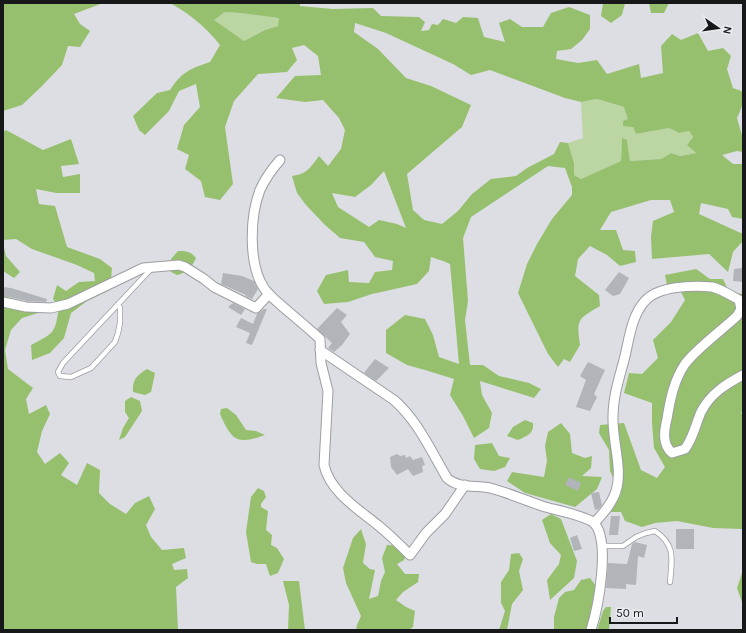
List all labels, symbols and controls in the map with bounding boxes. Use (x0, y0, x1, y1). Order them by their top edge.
north arrow (698, 8, 738, 48)
text: N (720, 25, 734, 35)
scale bar (610, 599, 677, 625)
text: 50 m (616, 606, 644, 620)

